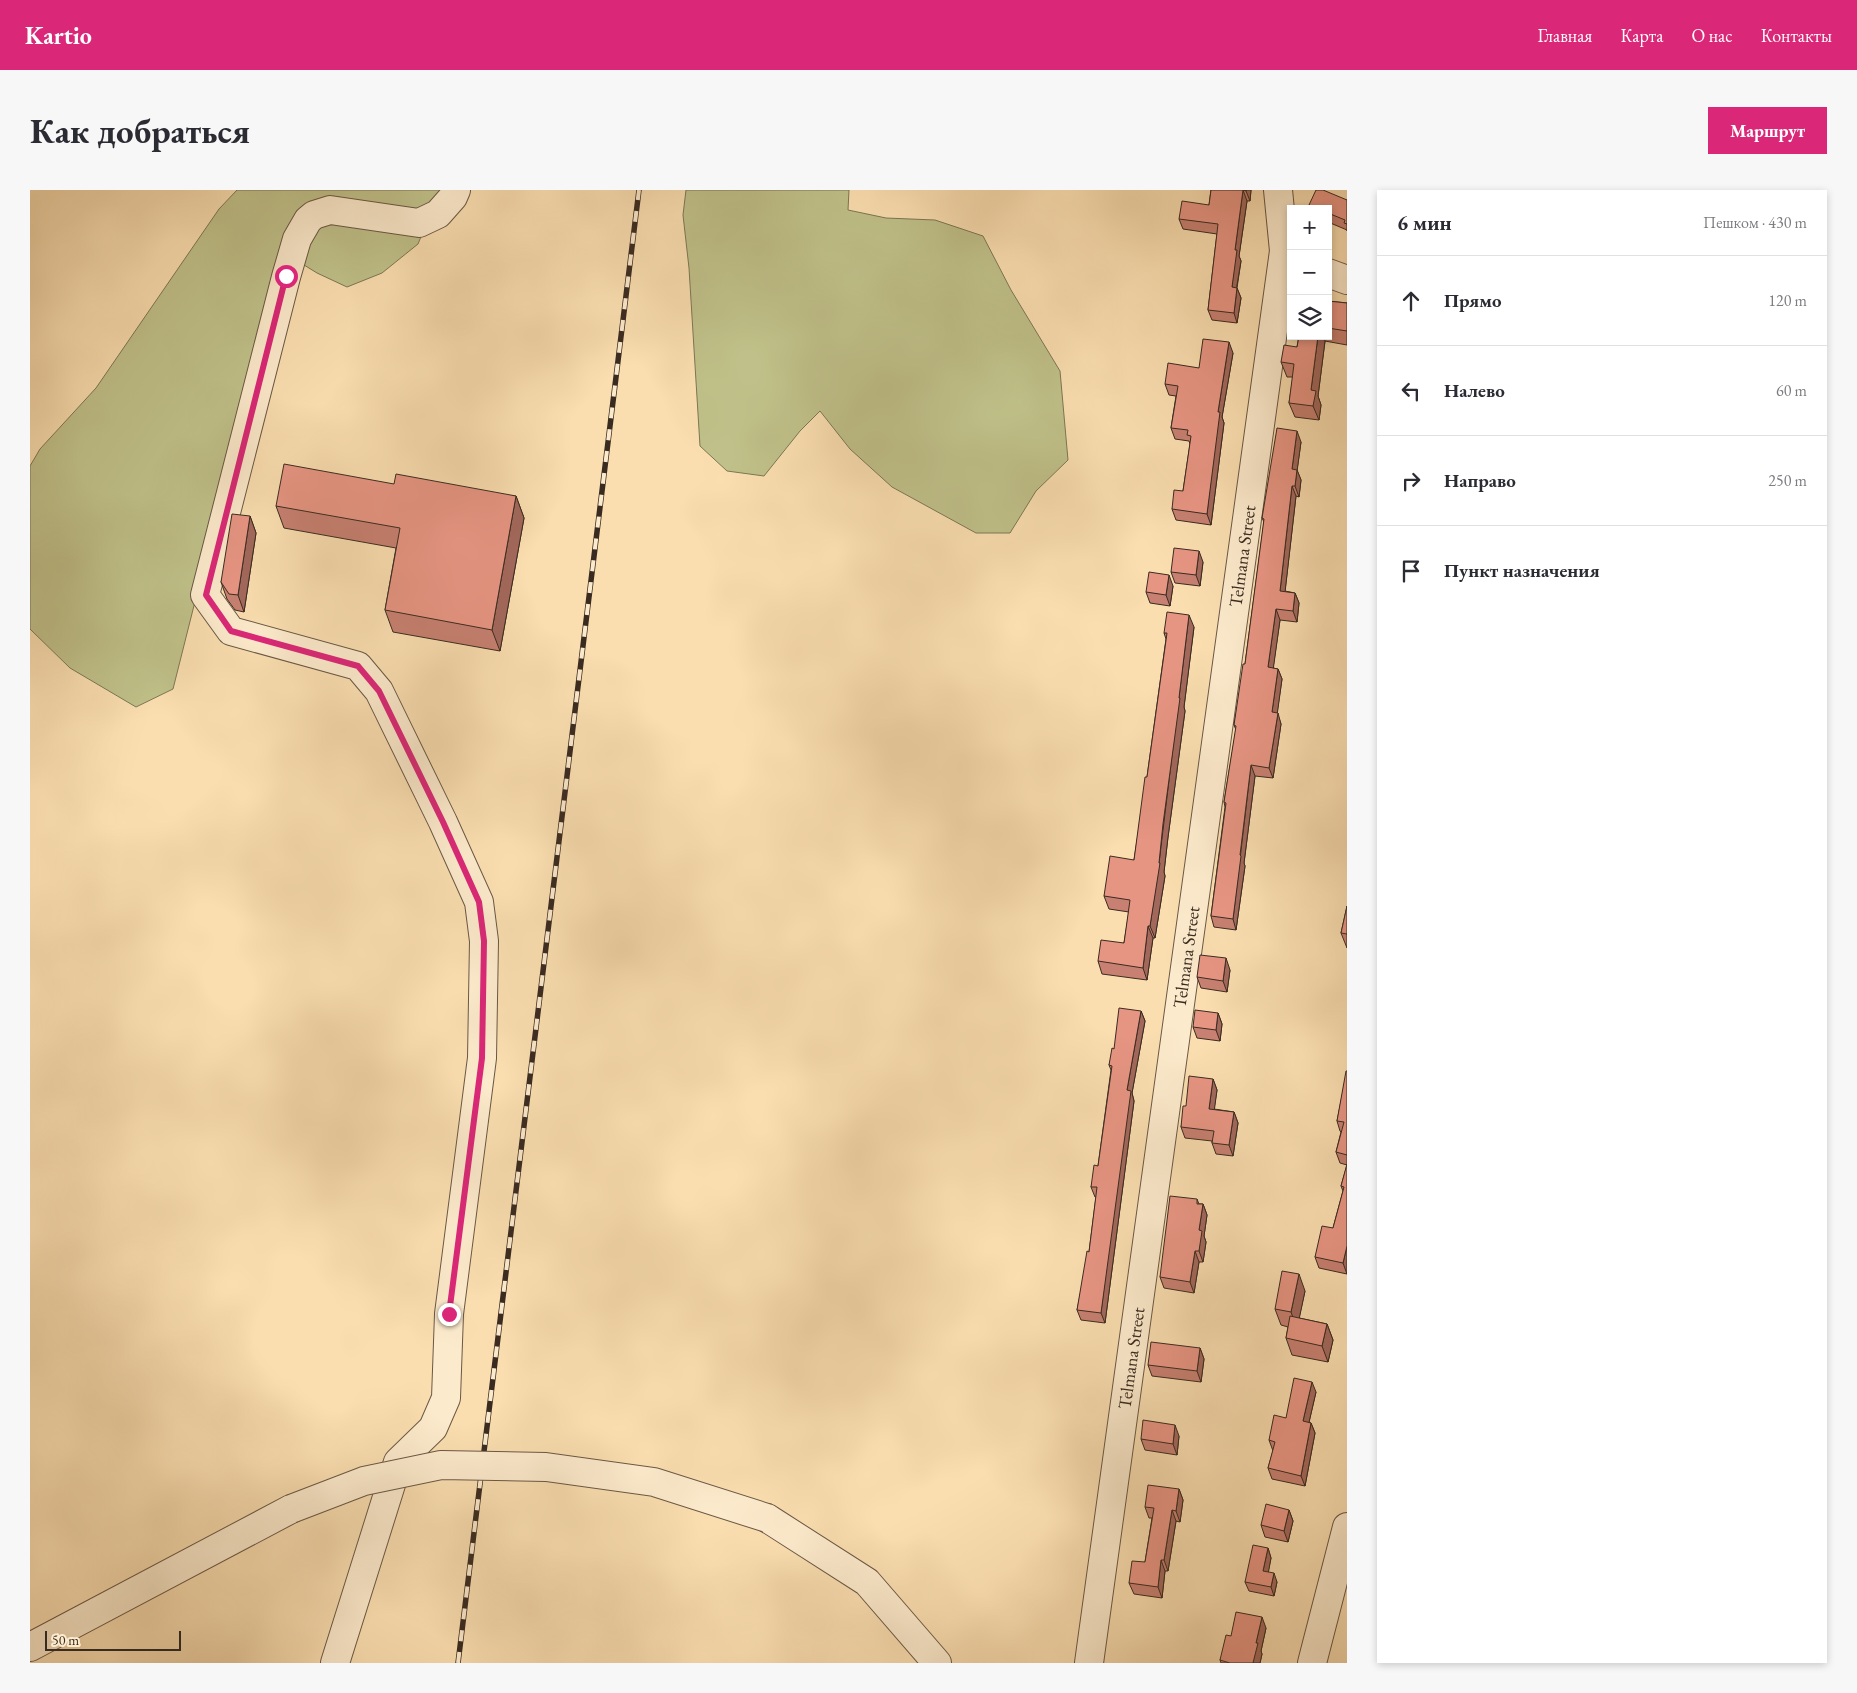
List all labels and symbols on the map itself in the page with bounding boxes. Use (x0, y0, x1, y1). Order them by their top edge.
route start (275, 265, 298, 288)
street label: Telmana Street (1223, 503, 1261, 608)
street label: Telmana Street (1167, 904, 1205, 1009)
route end (438, 1303, 461, 1326)
street label: Telmana Street (1112, 1305, 1150, 1410)
scale bar (45, 1628, 181, 1651)

